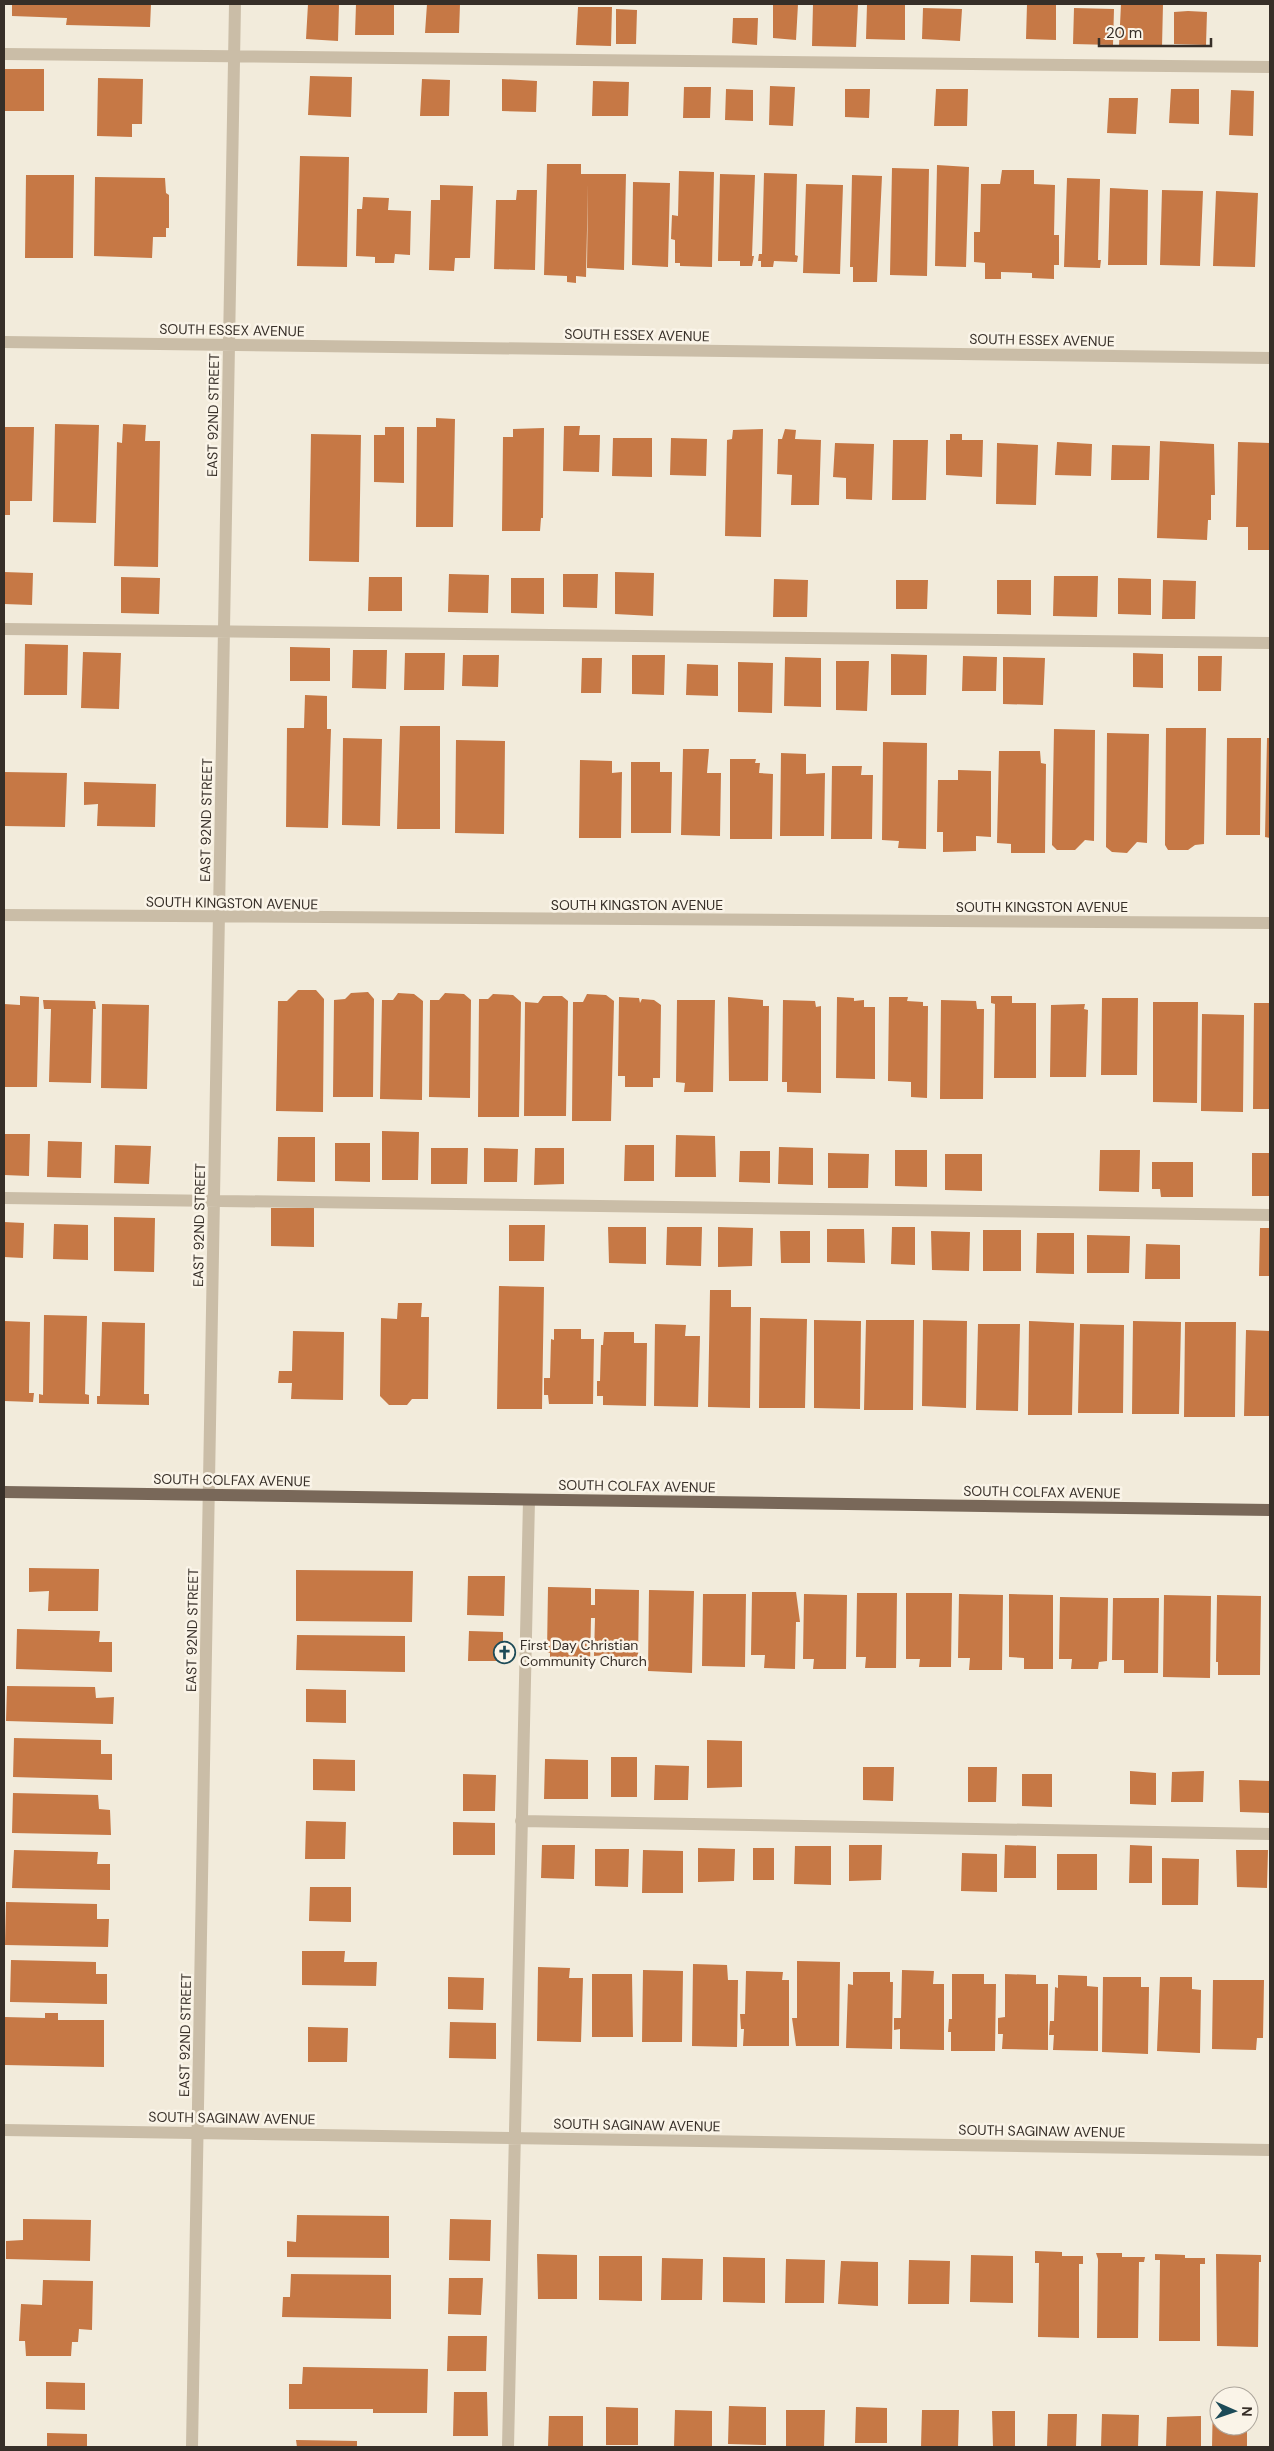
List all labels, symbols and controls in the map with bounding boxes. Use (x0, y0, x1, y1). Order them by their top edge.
scale bar (1099, 15, 1212, 47)
text: 20 m (1106, 23, 1142, 43)
street label: SOUTH ESSEX AVENUE (159, 320, 305, 340)
street label: SOUTH ESSEX AVENUE (564, 325, 710, 345)
street label: SOUTH ESSEX AVENUE (969, 330, 1115, 350)
street label: EAST 92ND STREET (203, 353, 223, 477)
street label: EAST 92ND STREET (196, 758, 216, 882)
street label: SOUTH KINGSTON AVENUE (146, 892, 318, 914)
street label: SOUTH KINGSTON AVENUE (551, 896, 723, 914)
street label: SOUTH KINGSTON AVENUE (956, 898, 1128, 916)
street label: EAST 92ND STREET (189, 1163, 209, 1287)
street label: SOUTH COLFAX AVENUE (153, 1470, 311, 1490)
street label: SOUTH COLFAX AVENUE (558, 1476, 716, 1496)
street label: SOUTH COLFAX AVENUE (963, 1482, 1121, 1502)
street label: EAST 92ND STREET (182, 1568, 202, 1692)
place label: First Day Christian Community Church (520, 1636, 647, 1670)
church icon: First Day Christian Community Church (492, 1641, 516, 1665)
street label: EAST 92ND STREET (175, 1973, 195, 2097)
street label: SOUTH SAGINAW AVENUE (148, 2108, 316, 2128)
street label: SOUTH SAGINAW AVENUE (553, 2115, 721, 2135)
street label: SOUTH SAGINAW AVENUE (958, 2121, 1126, 2141)
north arrow (1209, 2386, 1259, 2436)
text: N (1238, 2406, 1256, 2417)

